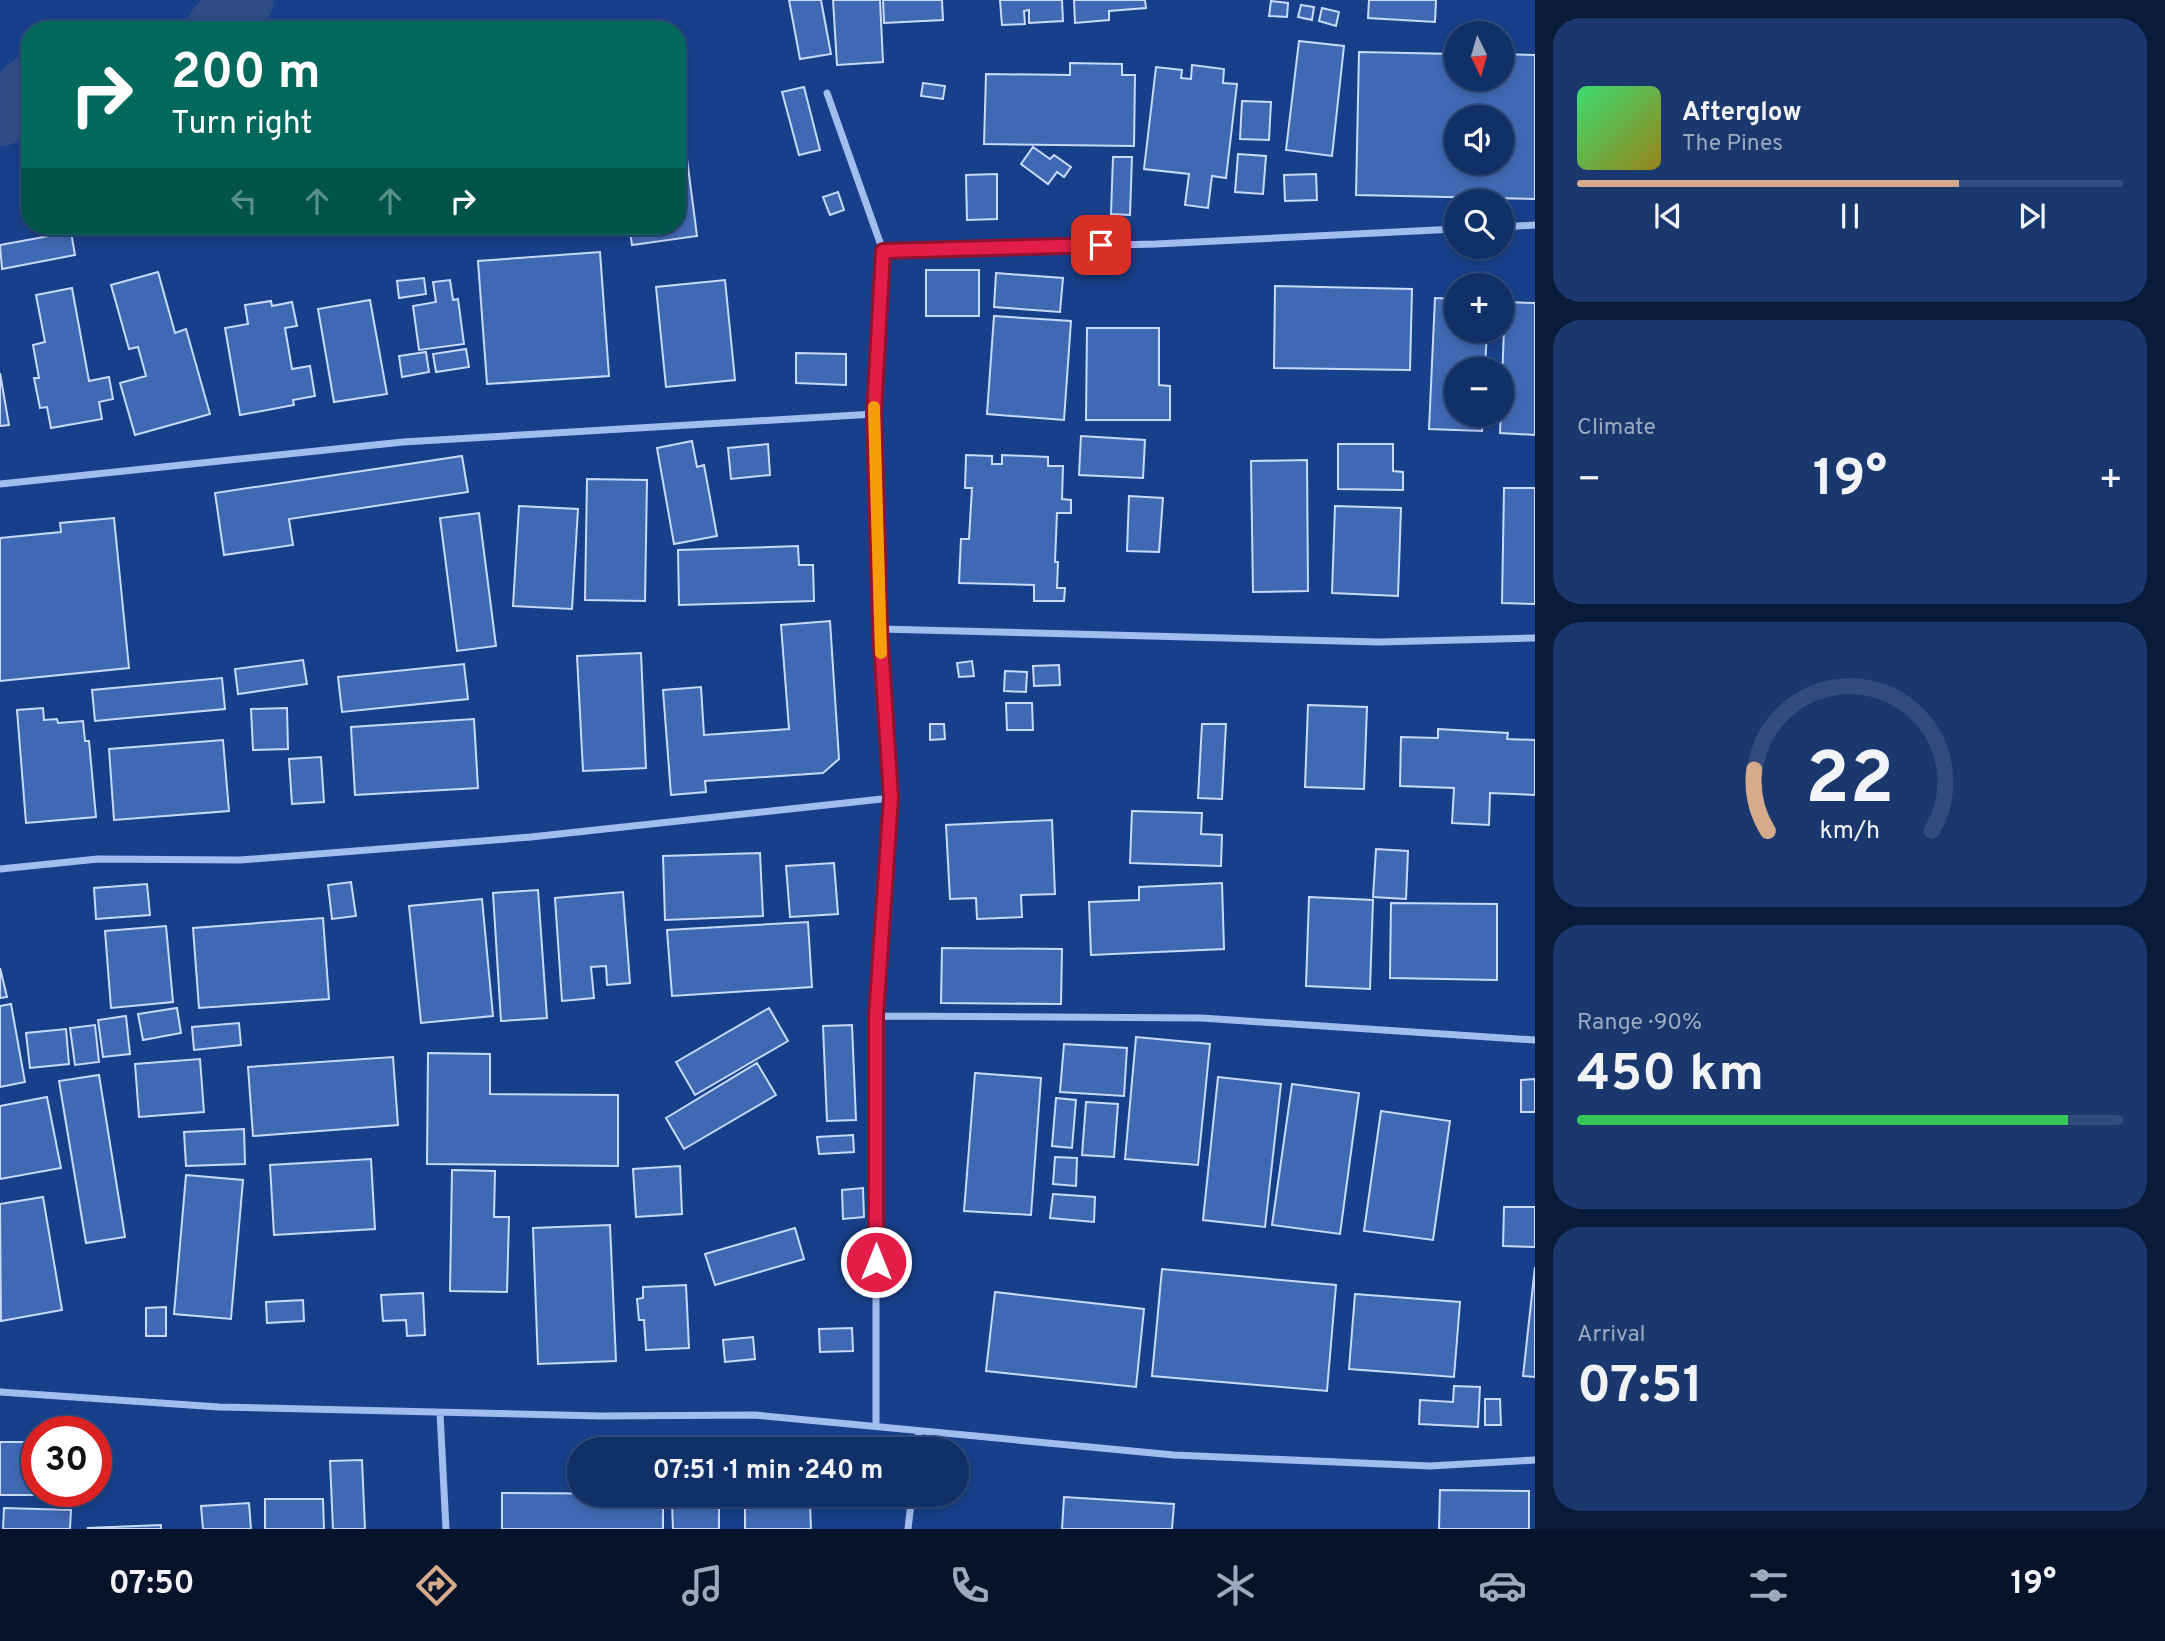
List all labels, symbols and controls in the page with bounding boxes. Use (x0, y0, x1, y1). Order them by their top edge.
north arrow (1444, 21, 1514, 91)
map controls (1444, 21, 1514, 427)
text: 200 m (171, 44, 321, 106)
icon: right (56, 49, 147, 140)
text: Afterglow (1682, 97, 1802, 130)
text: Turn right (171, 105, 313, 145)
button: sound (1444, 105, 1514, 175)
text: The Pines (1682, 130, 1783, 159)
icon: left (225, 182, 263, 220)
icon: ahead (298, 182, 336, 220)
icon: ahead (371, 182, 409, 220)
icon: right (444, 182, 482, 220)
button: search (1444, 189, 1514, 259)
icon: previous (1649, 197, 1687, 235)
icon: pause (1831, 197, 1869, 235)
icon: next (2013, 197, 2051, 235)
pin (1071, 215, 1131, 275)
icon: arrive (1082, 226, 1120, 264)
button: + (1444, 273, 1514, 343)
button: − (1444, 357, 1514, 427)
text: Climate (1577, 414, 1656, 443)
text: 19° (1813, 448, 1887, 514)
text: − (1577, 457, 1602, 506)
text: + (2098, 457, 2123, 506)
text: 22 (1805, 737, 1895, 829)
text: km/h (1820, 815, 1880, 847)
text: Range · 90% (1577, 1009, 1702, 1038)
text: 450 km (1577, 1043, 1764, 1109)
position arrow (839, 1225, 913, 1299)
text: Arrival (1577, 1321, 1646, 1350)
text: 07:51 (1577, 1355, 1703, 1421)
speed limit sign: 30 (21, 1416, 112, 1507)
text: 07:51 · 1 min · 240 m (653, 1455, 883, 1488)
icon: directions (412, 1561, 461, 1610)
icon: music (678, 1561, 727, 1610)
icon: phone (945, 1561, 994, 1610)
icon: climate (1211, 1561, 1260, 1610)
icon: car (1478, 1561, 1527, 1610)
icon: filters (1744, 1561, 1793, 1610)
text: 07:50 (109, 1565, 195, 1605)
text: 19° (2011, 1565, 2056, 1605)

